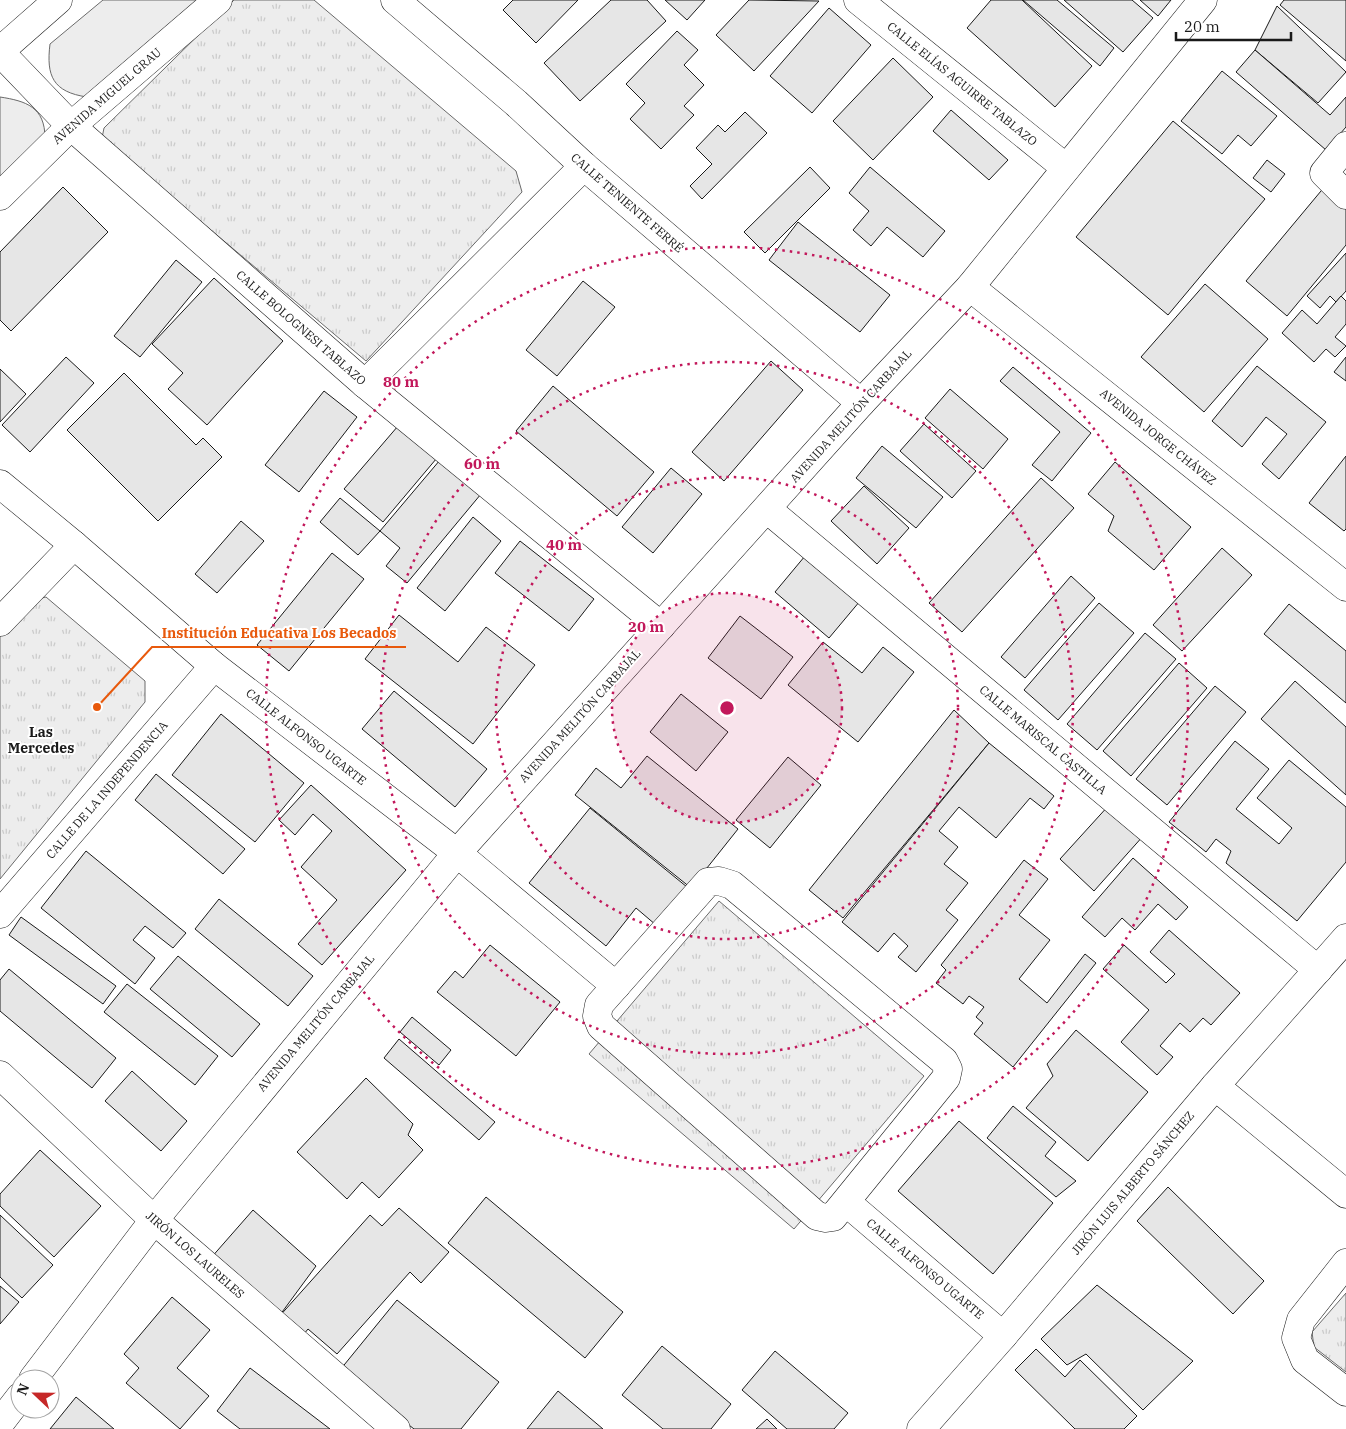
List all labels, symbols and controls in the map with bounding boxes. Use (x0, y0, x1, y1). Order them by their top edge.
scale bar (1176, 10, 1291, 42)
text: 20 m (1184, 17, 1220, 36)
street label: CALLE ELÍAS AGUIRRE TABLAZO (884, 18, 1040, 149)
street label: AVENIDA MIGUEL GRAU (49, 44, 164, 147)
street label: CALLE TENIENTE FERRÉ (568, 150, 687, 255)
street label: CALLE BOLOGNESI TABLAZO (233, 267, 369, 388)
street label: AVENIDA MELITÓN CARBAJAL (787, 346, 915, 486)
text: 80 m (383, 372, 419, 391)
street label: AVENIDA JORGE CHÁVEZ (1097, 385, 1219, 488)
text: 60 m (464, 454, 500, 473)
text: 40 m (546, 535, 582, 554)
text: 20 m (628, 617, 664, 636)
callout: Institución Educativa Los Becados (152, 618, 406, 647)
text: Institución Educativa Los Becados (162, 624, 396, 642)
street label: AVENIDA MELITÓN CARBAJAL (516, 646, 644, 786)
street label: CALLE MARISCAL CASTILLA (977, 682, 1111, 798)
street label: CALLE ALFONSO UGARTE (243, 685, 369, 788)
centre of rings (718, 699, 736, 717)
street label: CALLE DE LA INDEPENDENCIA (43, 717, 171, 862)
district label: Las Mercedes (8, 723, 74, 757)
street label: AVENIDA MELITÓN CARBAJAL (254, 951, 377, 1094)
street label: JIRÓN LUIS ALBERTO SÁNCHEZ (1068, 1108, 1197, 1258)
street label: JIRÓN LOS LAURELES (143, 1208, 248, 1301)
street label: CALLE ALFONSO UGARTE (864, 1215, 987, 1322)
north arrow (10, 1369, 60, 1419)
text: N (13, 1381, 33, 1398)

